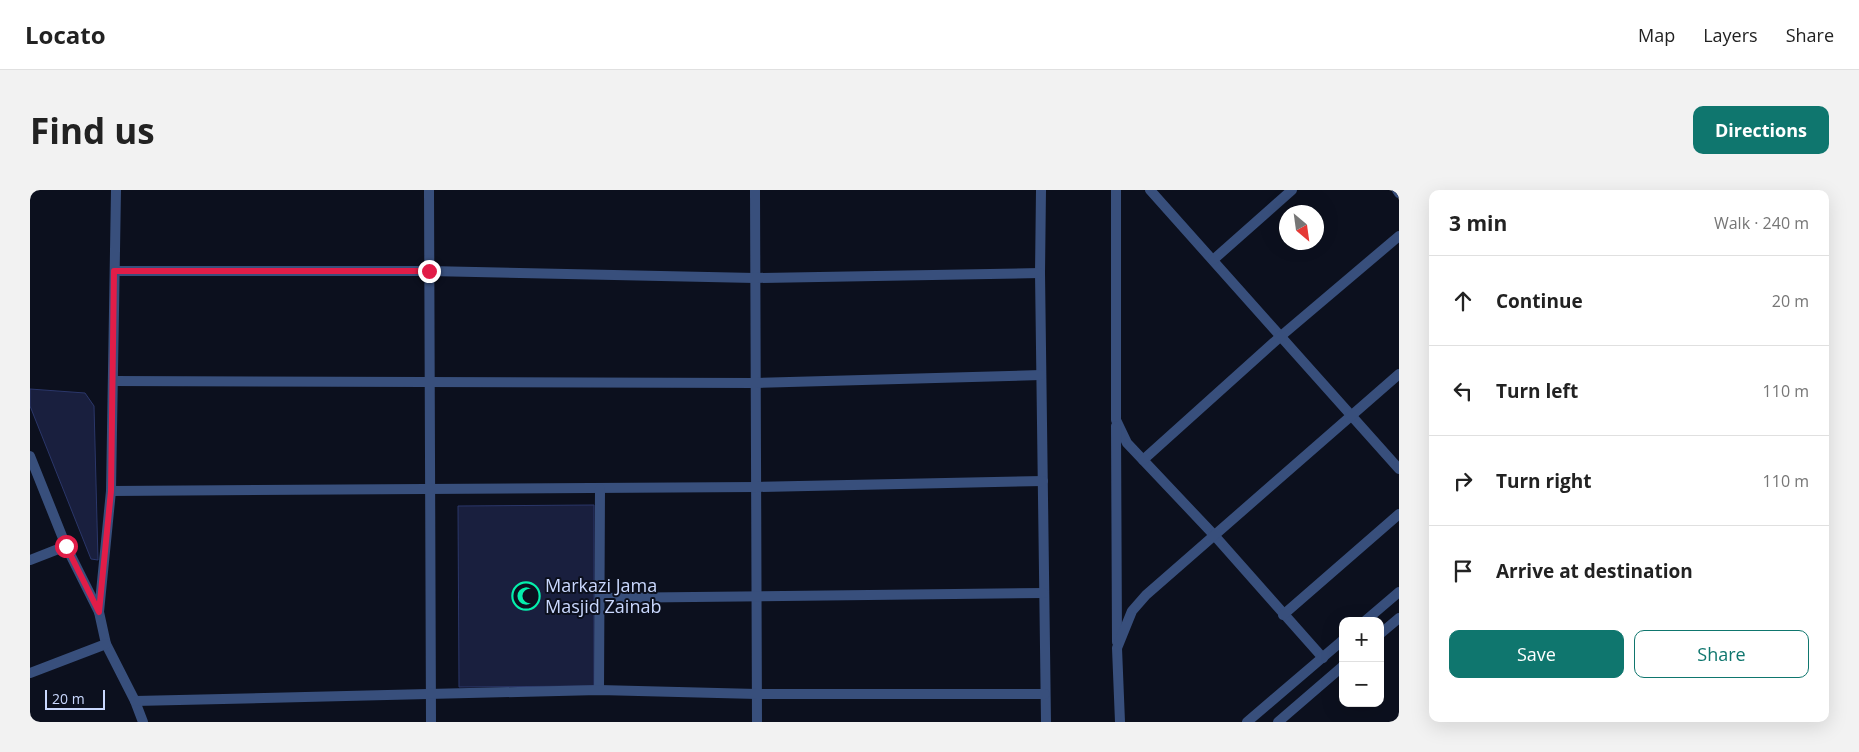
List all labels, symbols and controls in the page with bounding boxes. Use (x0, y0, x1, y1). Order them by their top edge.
text: Locato (25, 18, 106, 51)
text: Map (1638, 23, 1675, 47)
text: Layers (1703, 23, 1758, 47)
text: Share (1786, 23, 1834, 47)
button: Directions (1693, 106, 1829, 154)
text: Find us (30, 107, 155, 154)
north arrow (1279, 205, 1324, 250)
text: 3 min (1449, 209, 1507, 237)
text: Walk · 240 m (1714, 212, 1809, 234)
route end (418, 260, 441, 283)
icon: ahead (1449, 287, 1477, 315)
text: Continue (1496, 288, 1583, 314)
text: 20 m (1772, 290, 1809, 312)
icon: left (1449, 377, 1477, 405)
text: Turn left (1496, 378, 1578, 404)
text: 110 m (1763, 380, 1809, 402)
icon: right (1449, 467, 1477, 495)
text: Turn right (1496, 468, 1591, 494)
text: 110 m (1763, 470, 1809, 492)
route start (55, 535, 78, 558)
icon: arrive (1449, 557, 1477, 585)
text: Arrive at destination (1496, 558, 1693, 584)
place label: Markazi Jama Masjid Zainab (545, 573, 661, 618)
mosque icon: Markazi Jama Masjid Zainab (511, 581, 541, 611)
map controls (1339, 617, 1384, 707)
button: + (1339, 617, 1384, 662)
button: Save (1449, 630, 1624, 678)
button: Share (1634, 630, 1809, 678)
button: − (1339, 662, 1384, 707)
scale bar (45, 687, 105, 710)
text: 20 m (52, 689, 85, 708)

